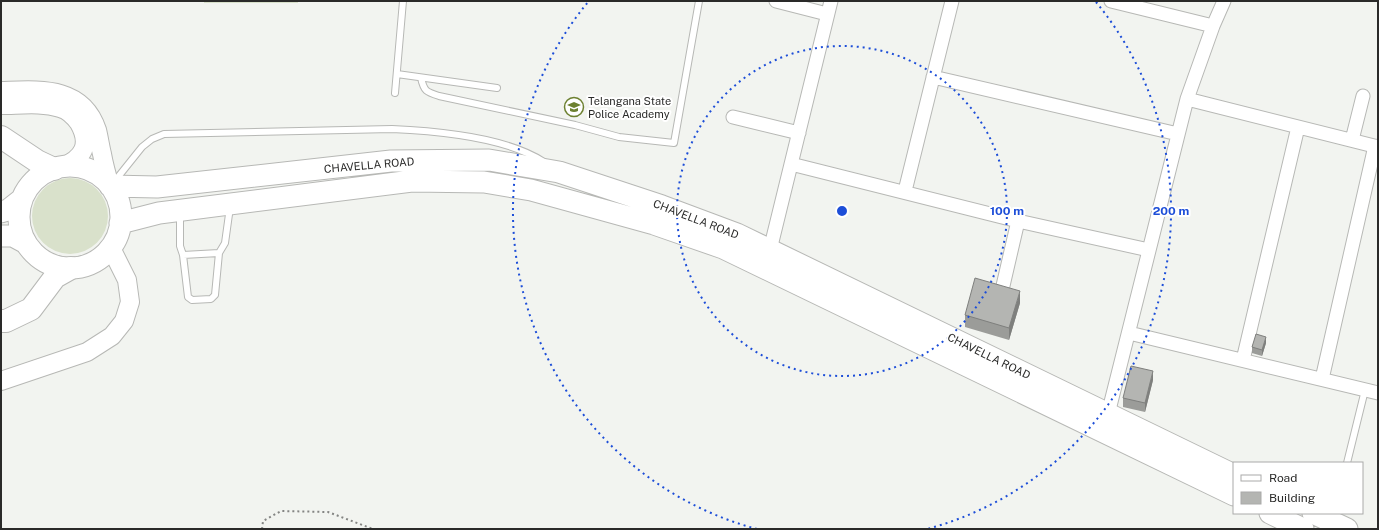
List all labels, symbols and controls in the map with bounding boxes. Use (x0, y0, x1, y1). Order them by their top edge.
place label: Telangana State Police Academy (588, 95, 671, 120)
school or university icon: Telangana State Police Academy (563, 96, 585, 118)
street label: CHAVELLA ROAD (323, 155, 415, 175)
street label: CHAVELLA ROAD (652, 197, 741, 241)
centre of rings (835, 204, 849, 218)
text: 100 m (990, 204, 1024, 218)
text: 200 m (1153, 204, 1189, 218)
street label: CHAVELLA ROAD (946, 331, 1033, 381)
legend (1233, 462, 1363, 514)
text: Road (1269, 471, 1297, 485)
text: Building (1269, 491, 1315, 505)

